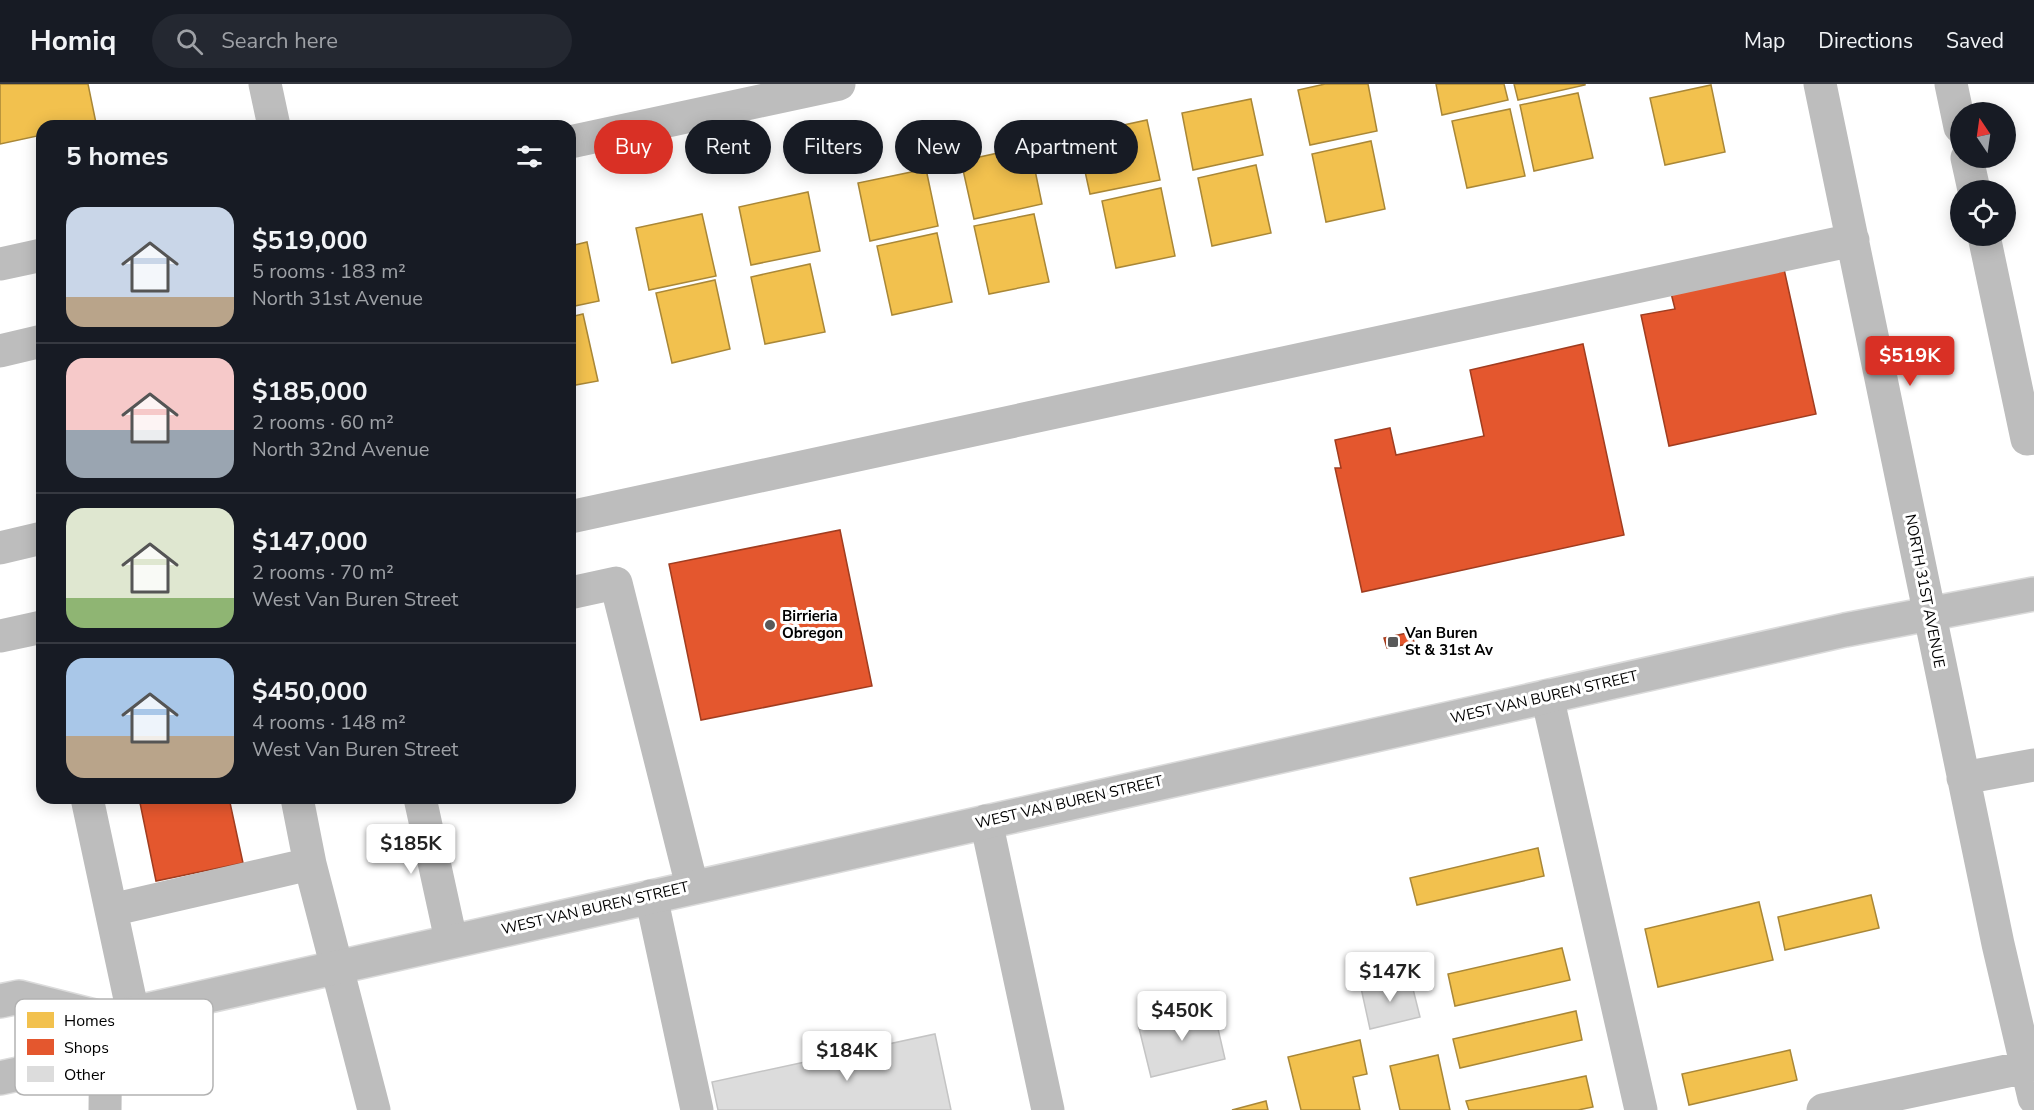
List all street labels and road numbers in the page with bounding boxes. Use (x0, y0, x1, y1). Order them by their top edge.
street label: NORTH 31ST AVENUE (1900, 512, 1950, 670)
street label: WEST VAN BUREN STREET (1448, 666, 1640, 728)
street label: WEST VAN BUREN STREET (973, 771, 1165, 833)
street label: WEST VAN BUREN STREET (499, 877, 691, 939)

